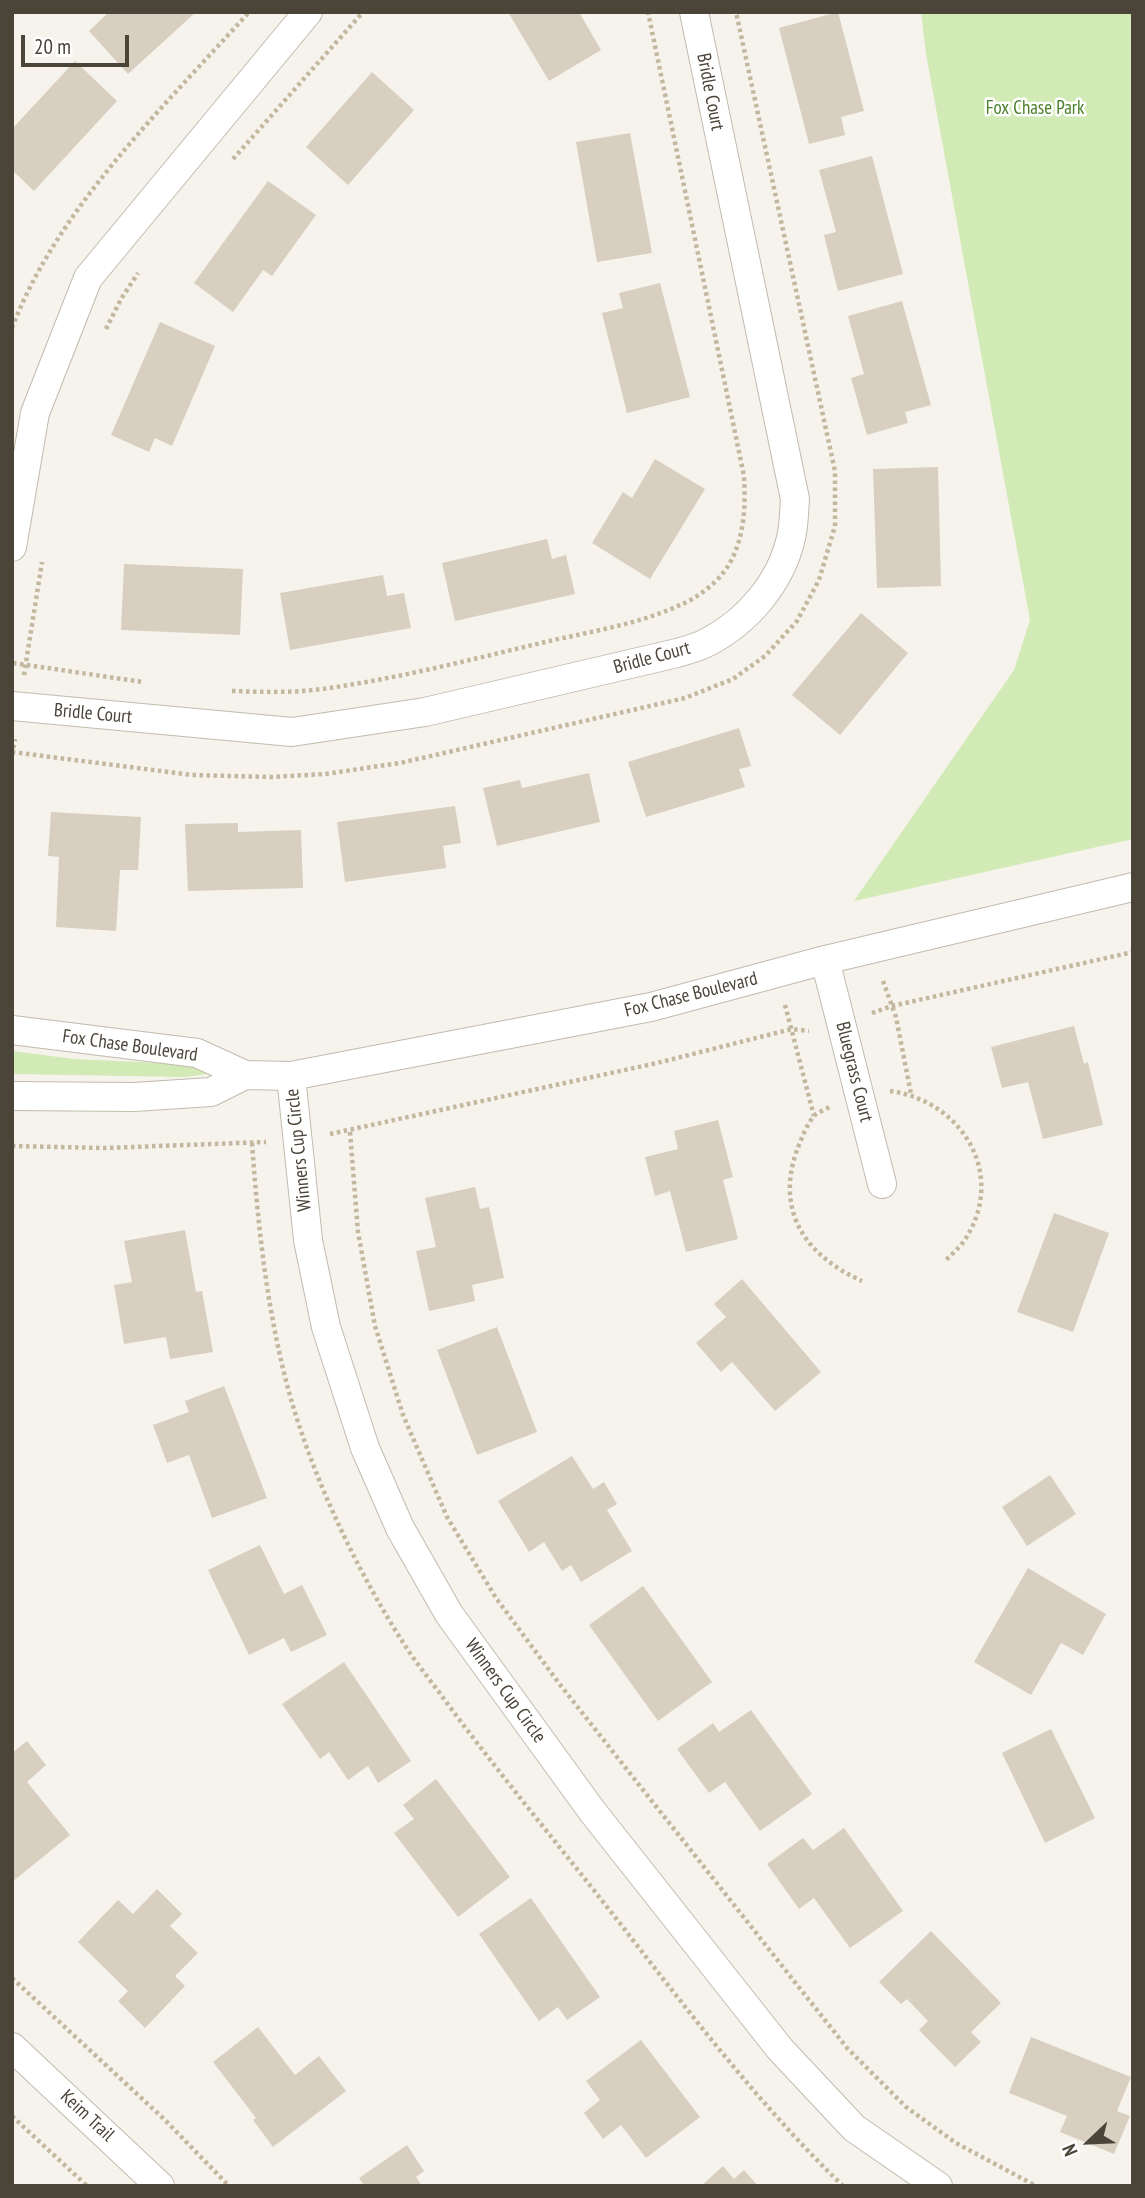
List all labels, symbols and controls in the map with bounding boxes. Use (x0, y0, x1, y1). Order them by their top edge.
scale bar (24, 21, 133, 65)
text: 20 m (34, 33, 71, 60)
street label: Bridle Court (691, 51, 729, 133)
park label: Fox Chase Park (986, 98, 1084, 120)
street label: Bridle Court (611, 637, 693, 679)
street label: Bridle Court (53, 699, 133, 729)
street label: Fox Chase Boulevard (622, 967, 760, 1023)
street label: Bluegrass Court (831, 1019, 877, 1125)
street label: Fox Chase Boulevard (61, 1025, 199, 1067)
street label: Winners Cup Circle (281, 1088, 317, 1212)
street label: Winners Cup Circle (460, 1634, 550, 1748)
street label: Keim Trail (55, 2085, 119, 2147)
north arrow (1054, 2107, 1124, 2177)
text: N (1057, 2141, 1083, 2160)

